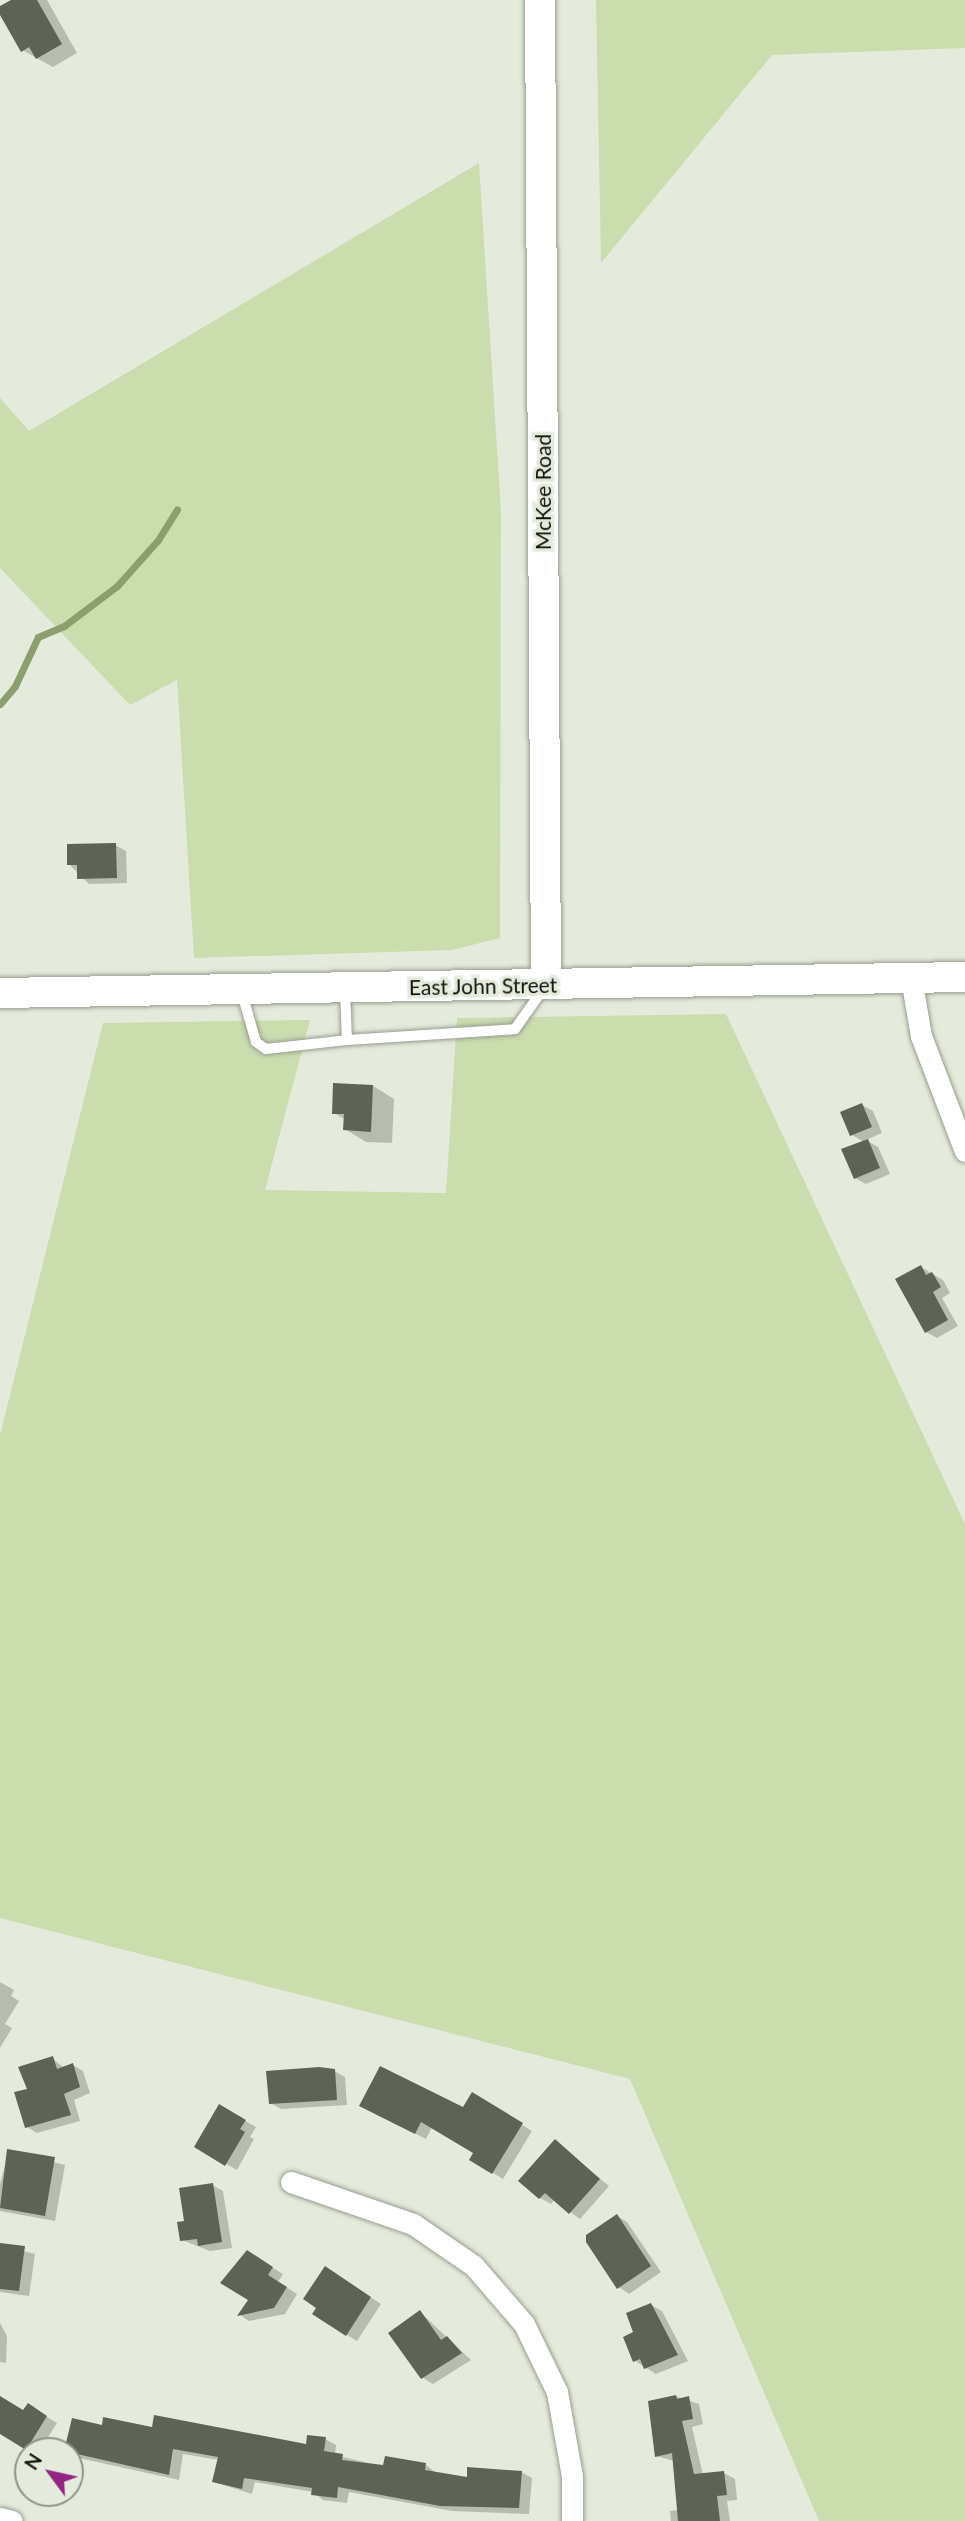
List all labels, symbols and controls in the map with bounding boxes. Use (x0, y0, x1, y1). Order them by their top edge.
street label: McKee Road (530, 434, 556, 550)
street label: East John Street (408, 972, 558, 1000)
north arrow (14, 2437, 84, 2507)
text: N (19, 2449, 46, 2474)

